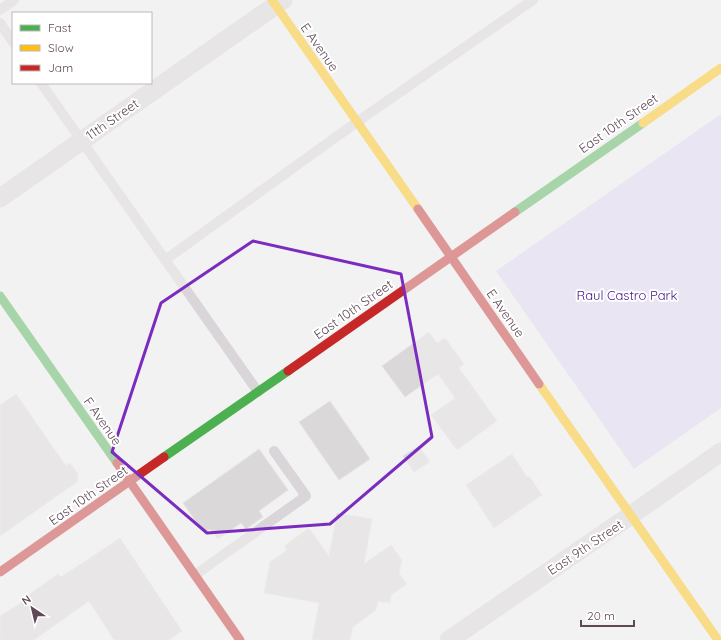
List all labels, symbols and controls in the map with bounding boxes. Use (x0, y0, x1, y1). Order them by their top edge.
legend (12, 12, 152, 84)
text: Fast (48, 20, 72, 35)
street label: E Avenue (298, 20, 342, 74)
text: Slow (48, 40, 74, 55)
text: Jam (48, 60, 73, 75)
street label: East 10th Street (575, 90, 661, 156)
street label: 11th Street (83, 95, 141, 143)
street label: East 10th Street (310, 276, 396, 342)
street label: E Avenue (484, 286, 528, 340)
park label: Raul Castro Park (577, 287, 678, 303)
street label: F Avenue (81, 394, 125, 448)
street label: East 10th Street (45, 462, 131, 528)
street label: East 9th Street (544, 516, 626, 578)
north arrow (12, 588, 52, 628)
text: N (19, 592, 34, 608)
scale bar (581, 602, 634, 628)
text: 20 m (587, 608, 615, 623)

